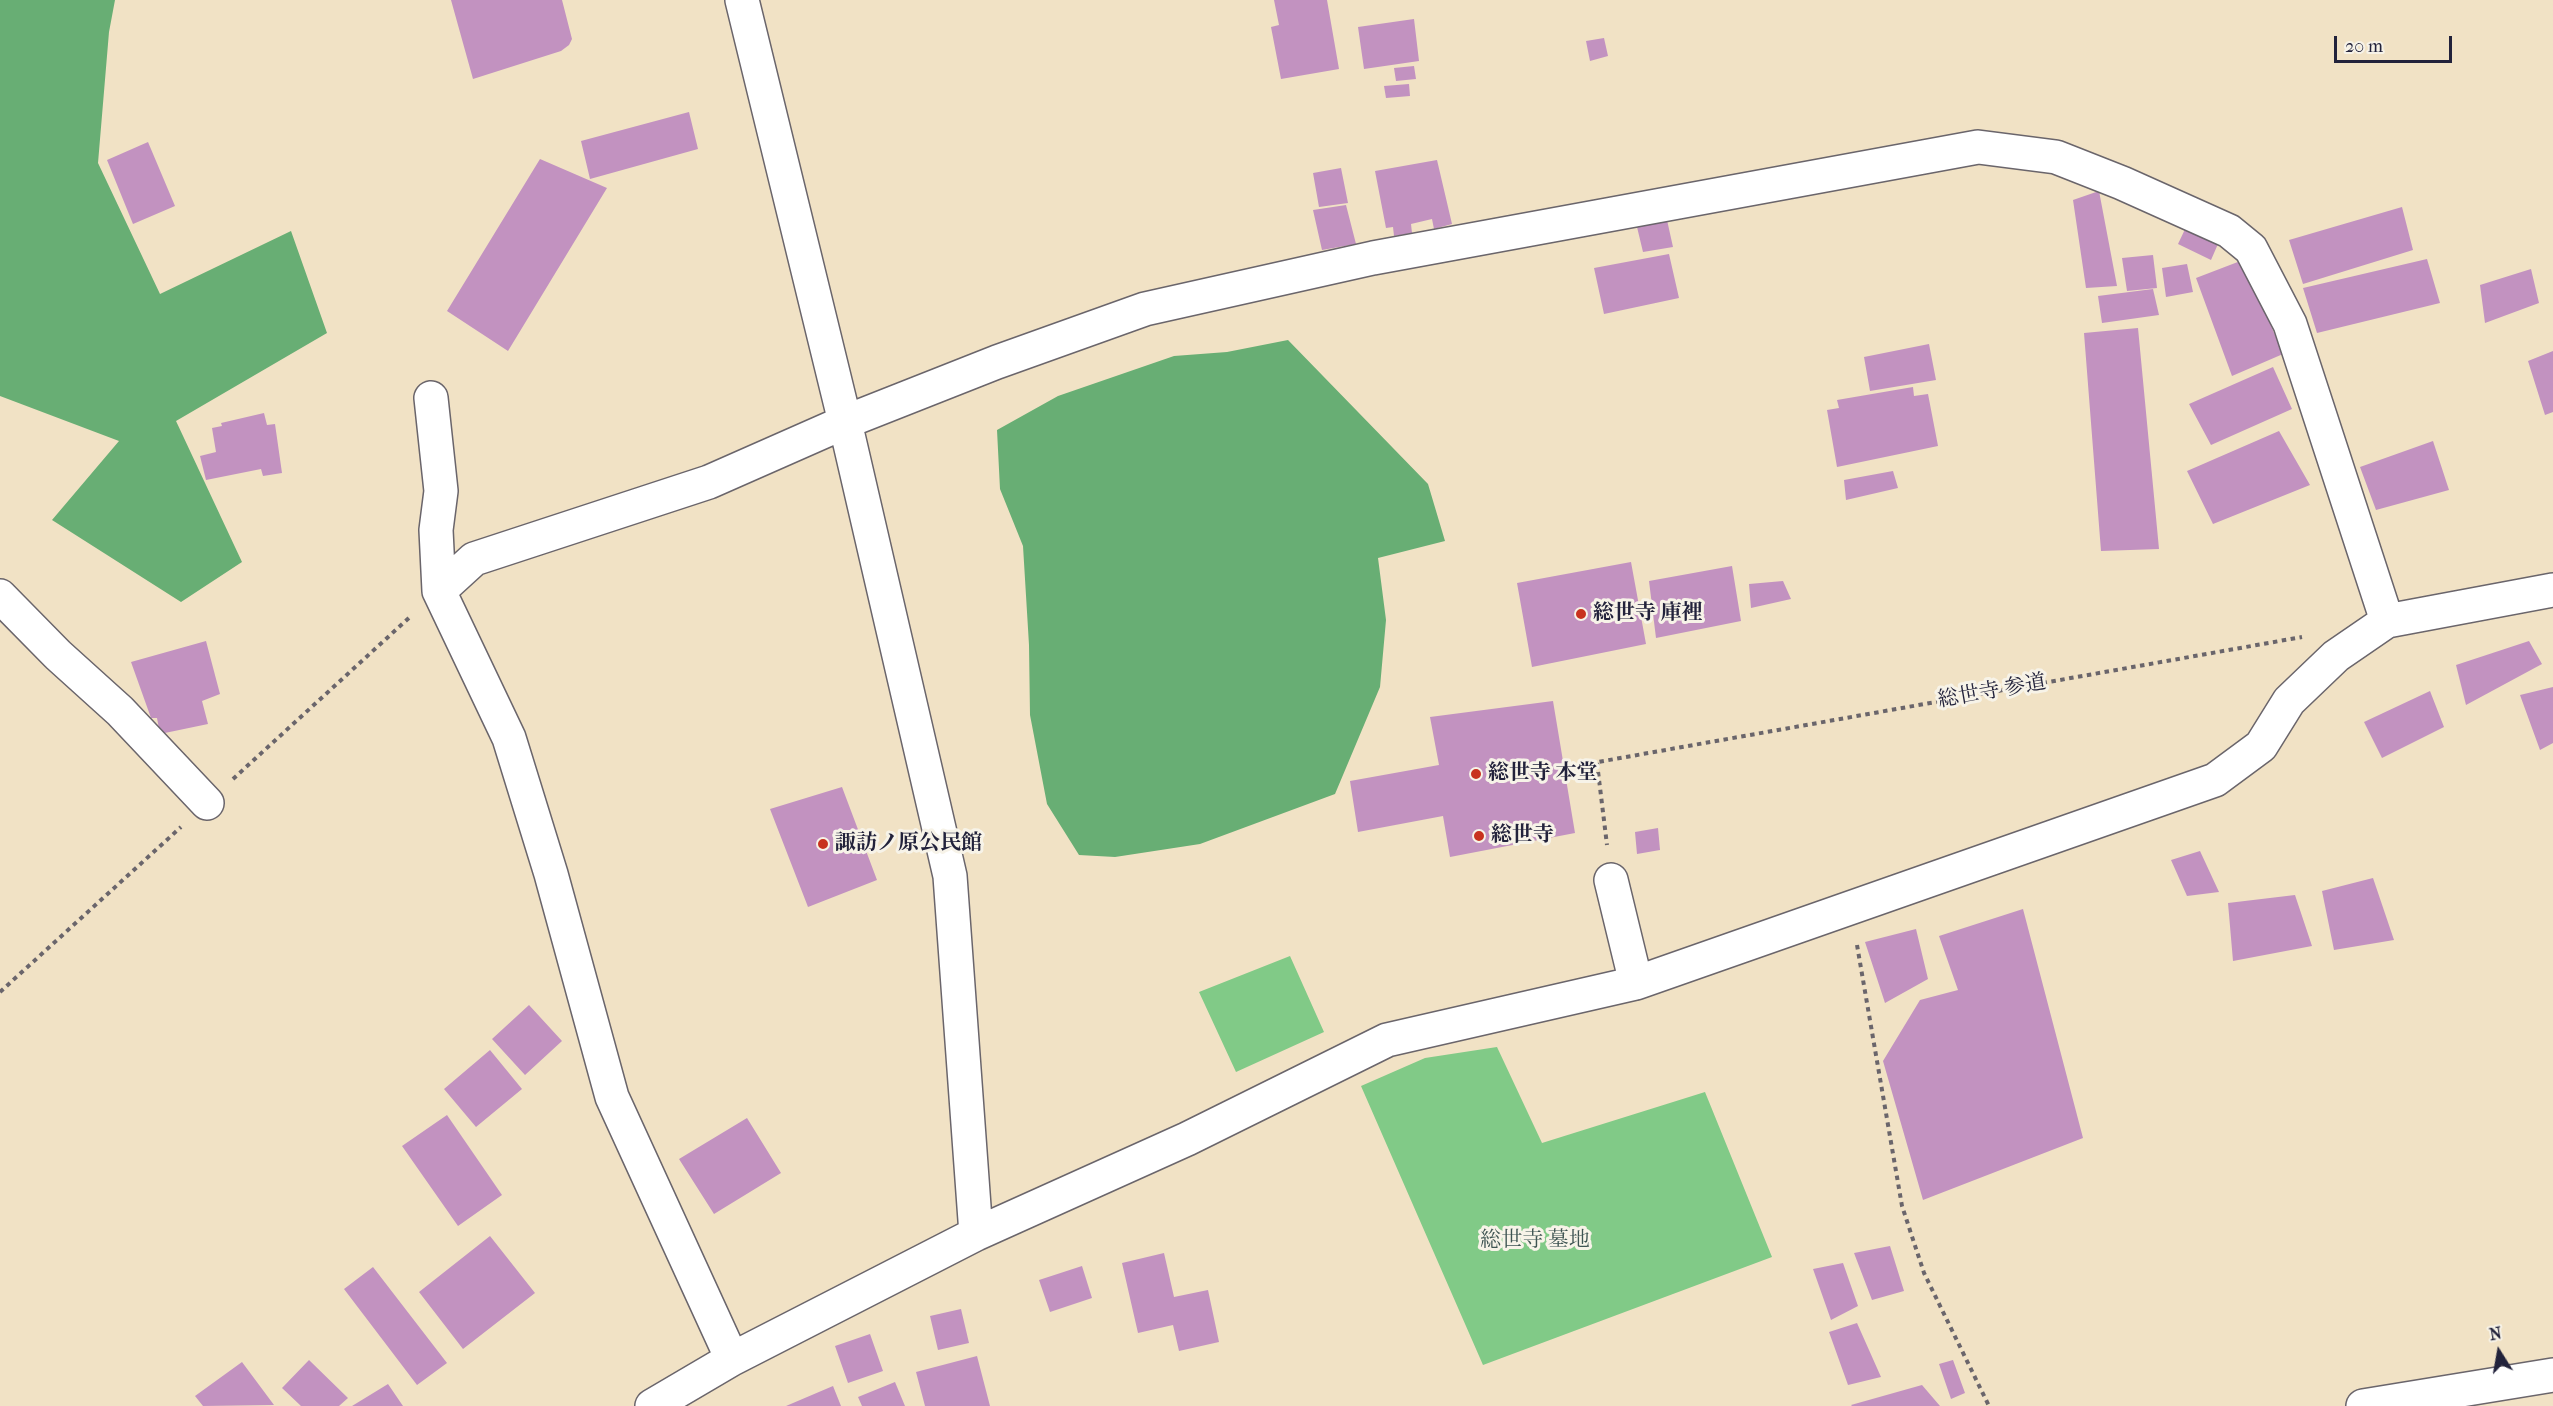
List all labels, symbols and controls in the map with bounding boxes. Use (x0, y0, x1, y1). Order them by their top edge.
scale bar (2337, 24, 2456, 62)
text: 20 m (2345, 36, 2383, 57)
place label: 総世寺 庫裡 (1593, 601, 1703, 627)
marker: 総世寺 庫裡 (1574, 607, 1588, 621)
street label: 総世寺 参道 (1936, 670, 2048, 714)
place label: 総世寺 本堂 (1488, 761, 1598, 787)
marker: 総世寺 本堂 (1469, 767, 1483, 781)
place label: 総世寺 (1491, 823, 1554, 849)
marker: 総世寺 (1472, 829, 1486, 843)
place label: 諏訪ノ原公民館 (835, 831, 982, 857)
marker: 諏訪ノ原公民館 (816, 837, 830, 851)
park label: 総世寺 墓地 (1480, 1228, 1590, 1254)
north arrow (2469, 1322, 2529, 1382)
text: N (2488, 1323, 2503, 1344)

